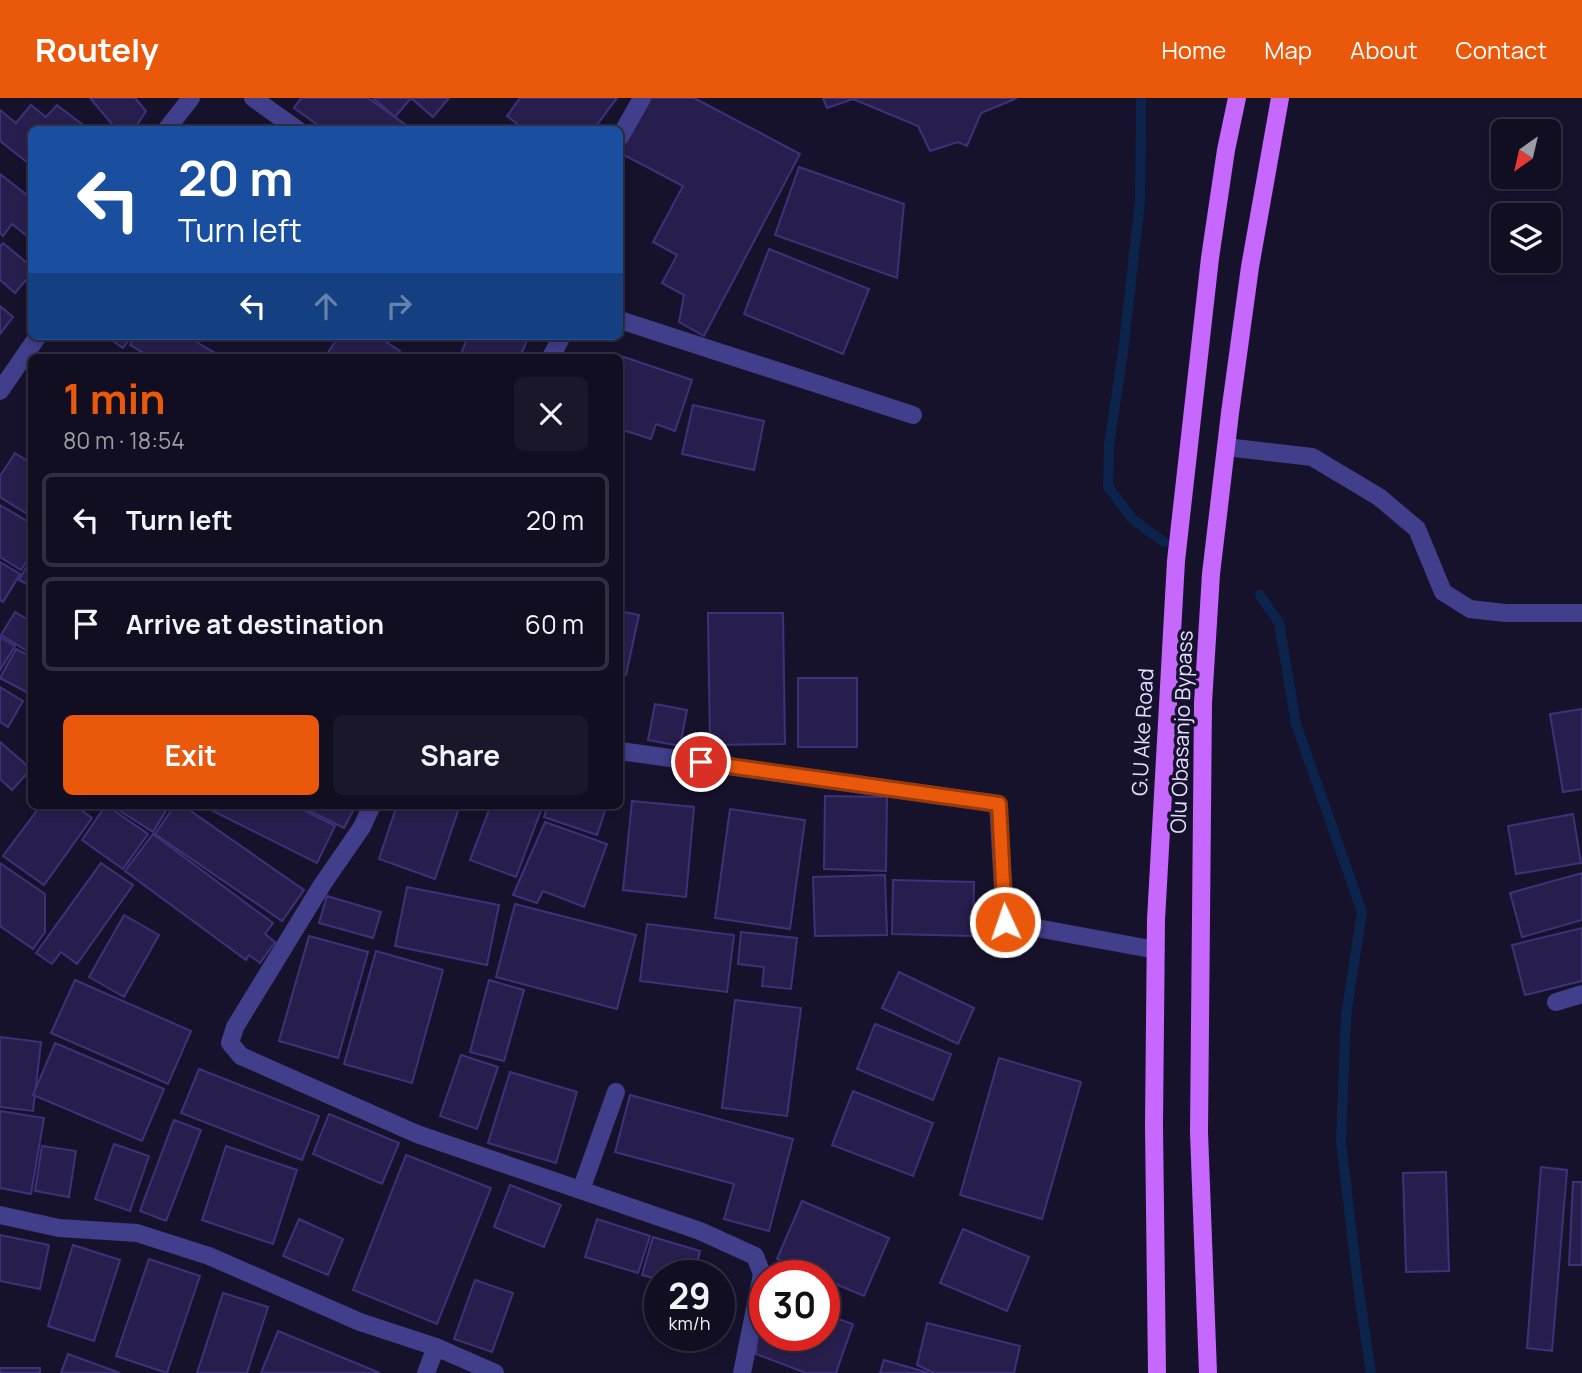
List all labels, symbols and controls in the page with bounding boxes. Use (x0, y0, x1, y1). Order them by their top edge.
text: Routely (35, 27, 159, 72)
text: Home (1161, 33, 1226, 66)
text: Map (1264, 33, 1312, 66)
text: About (1350, 33, 1418, 66)
text: Contact (1456, 33, 1547, 66)
north arrow (1491, 119, 1561, 189)
map controls (1491, 119, 1561, 273)
text: 20 m (178, 144, 293, 211)
icon: left (63, 154, 154, 245)
button: layers (1491, 203, 1561, 273)
text: Turn left (178, 208, 302, 252)
icon: left (234, 287, 272, 325)
icon: ahead (307, 287, 345, 325)
icon: right (380, 287, 418, 325)
text: 1 min (63, 369, 166, 427)
button: close (514, 377, 588, 451)
text: 80 m · 18:54 (63, 424, 185, 456)
icon: left (67, 501, 105, 539)
text: Turn left (126, 502, 233, 538)
text: 20 m (526, 502, 584, 538)
icon: arrive (67, 605, 105, 643)
text: Arrive at destination (126, 606, 384, 642)
text: 60 m (525, 606, 584, 642)
street label: Olu Obasanjo Bypass (1163, 630, 1199, 834)
street label: G.U Ake Road (1125, 667, 1159, 796)
button: Exit (63, 715, 319, 795)
button: Share (333, 715, 588, 795)
pin (671, 732, 731, 792)
icon: arrive (682, 743, 720, 781)
position arrow (968, 885, 1042, 959)
speed limit sign: 30 (749, 1260, 840, 1351)
text: 29 (668, 1272, 711, 1320)
text: km/h (669, 1311, 710, 1335)

